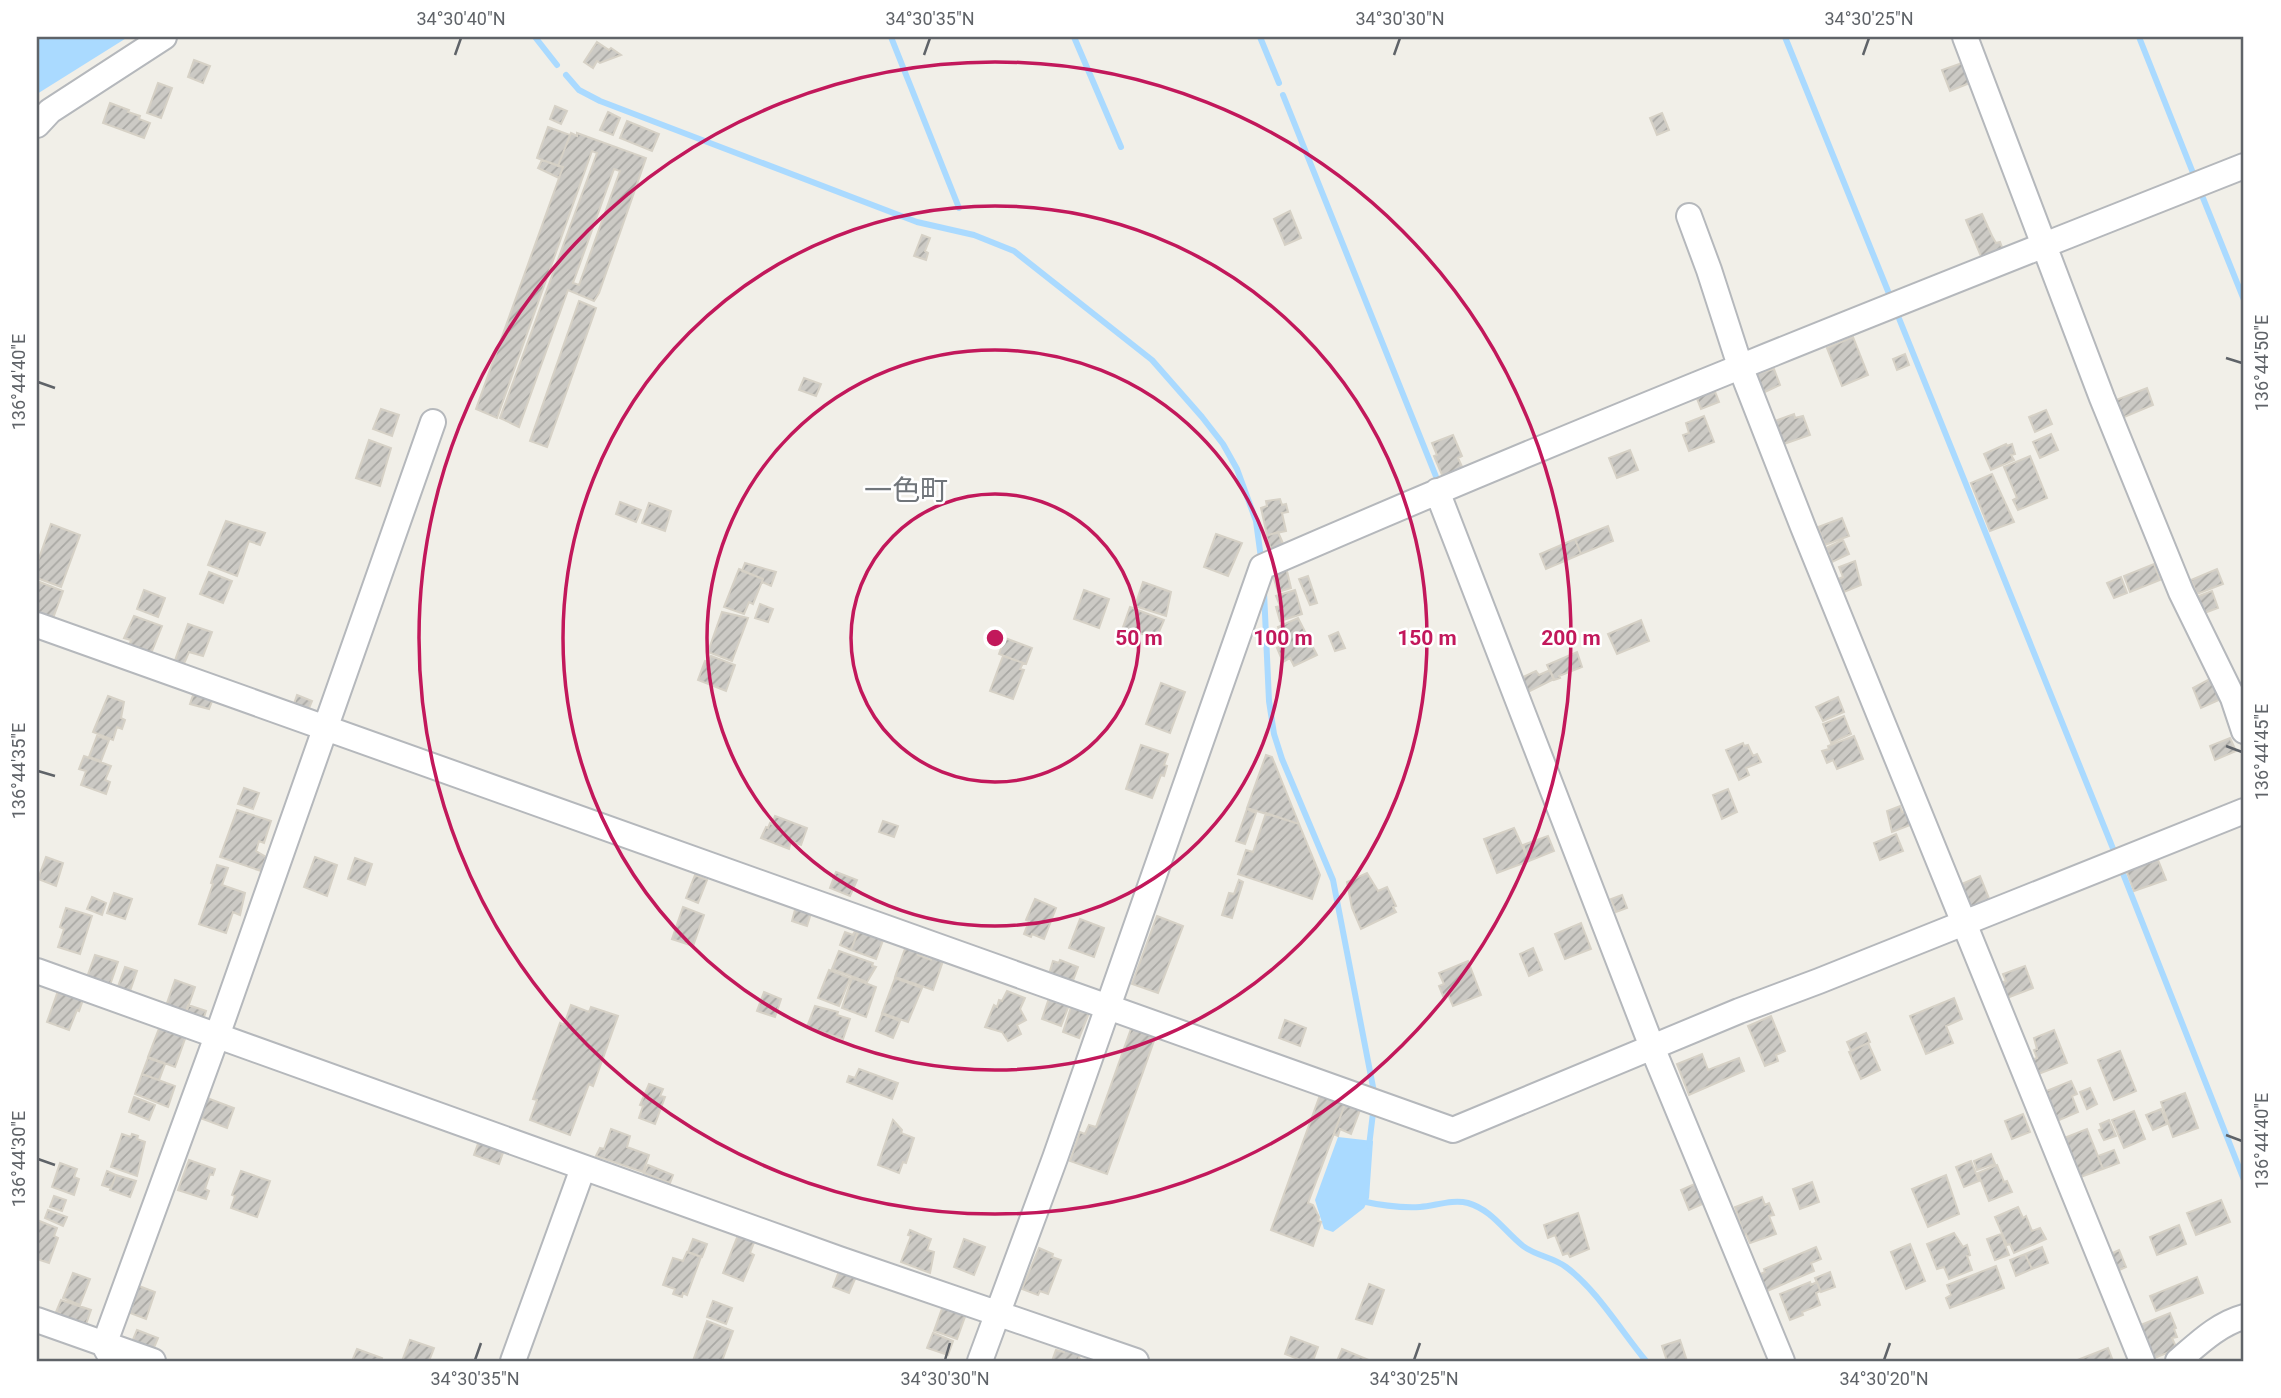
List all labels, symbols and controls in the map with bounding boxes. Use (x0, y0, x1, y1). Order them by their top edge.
text: 34°30'40"N (416, 8, 506, 29)
text: 34°30'35"N (885, 8, 975, 29)
text: 34°30'30"N (1355, 8, 1445, 29)
text: 34°30'25"N (1824, 8, 1914, 29)
text: 136°44'50"E (2251, 315, 2272, 411)
text: 136°44'40"E (8, 334, 29, 430)
district label: 一色町 (864, 474, 948, 507)
centre of rings (983, 626, 1007, 650)
text: 50 m (1115, 626, 1163, 650)
text: 100 m (1253, 626, 1313, 650)
text: 150 m (1397, 626, 1457, 650)
text: 200 m (1541, 626, 1601, 650)
text: 136°44'45"E (2251, 704, 2272, 800)
text: 136°44'35"E (8, 723, 29, 819)
text: 136°44'40"E (2251, 1093, 2272, 1189)
text: 136°44'30"E (8, 1111, 29, 1207)
text: 34°30'35"N (430, 1368, 520, 1389)
text: 34°30'30"N (900, 1368, 990, 1389)
text: 34°30'25"N (1369, 1368, 1459, 1389)
text: 34°30'20"N (1839, 1368, 1929, 1389)

